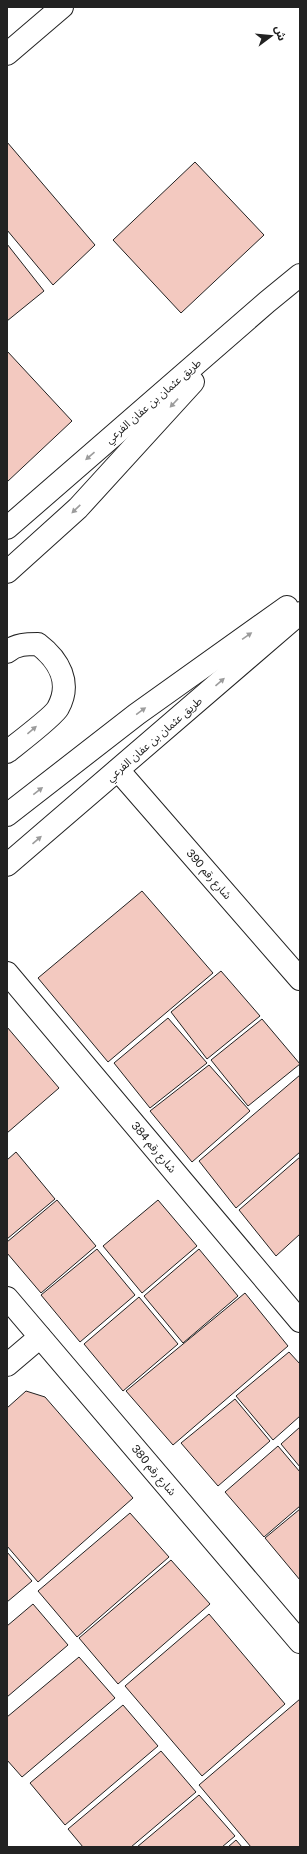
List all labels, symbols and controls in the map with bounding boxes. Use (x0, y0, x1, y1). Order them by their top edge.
north arrow (251, 16, 291, 56)
text: ش (272, 24, 288, 42)
street label: طريق عثمان بن عفان الفرعي (103, 356, 205, 448)
one-way arrow (169, 398, 179, 408)
one-way arrow (85, 451, 95, 461)
one-way arrow (71, 504, 81, 513)
one-way arrow (241, 632, 252, 640)
one-way arrow (215, 678, 226, 687)
street label: طريق عثمان بن عفان الفرعي (104, 694, 206, 786)
one-way arrow (135, 707, 146, 715)
one-way arrow (27, 726, 38, 735)
one-way arrow (32, 787, 43, 795)
one-way arrow (31, 835, 42, 844)
street label: شارع رقم 390 (182, 847, 234, 904)
street label: شارع رقم 384 (127, 1119, 179, 1177)
street label: شارع رقم 380 (127, 1442, 179, 1500)

